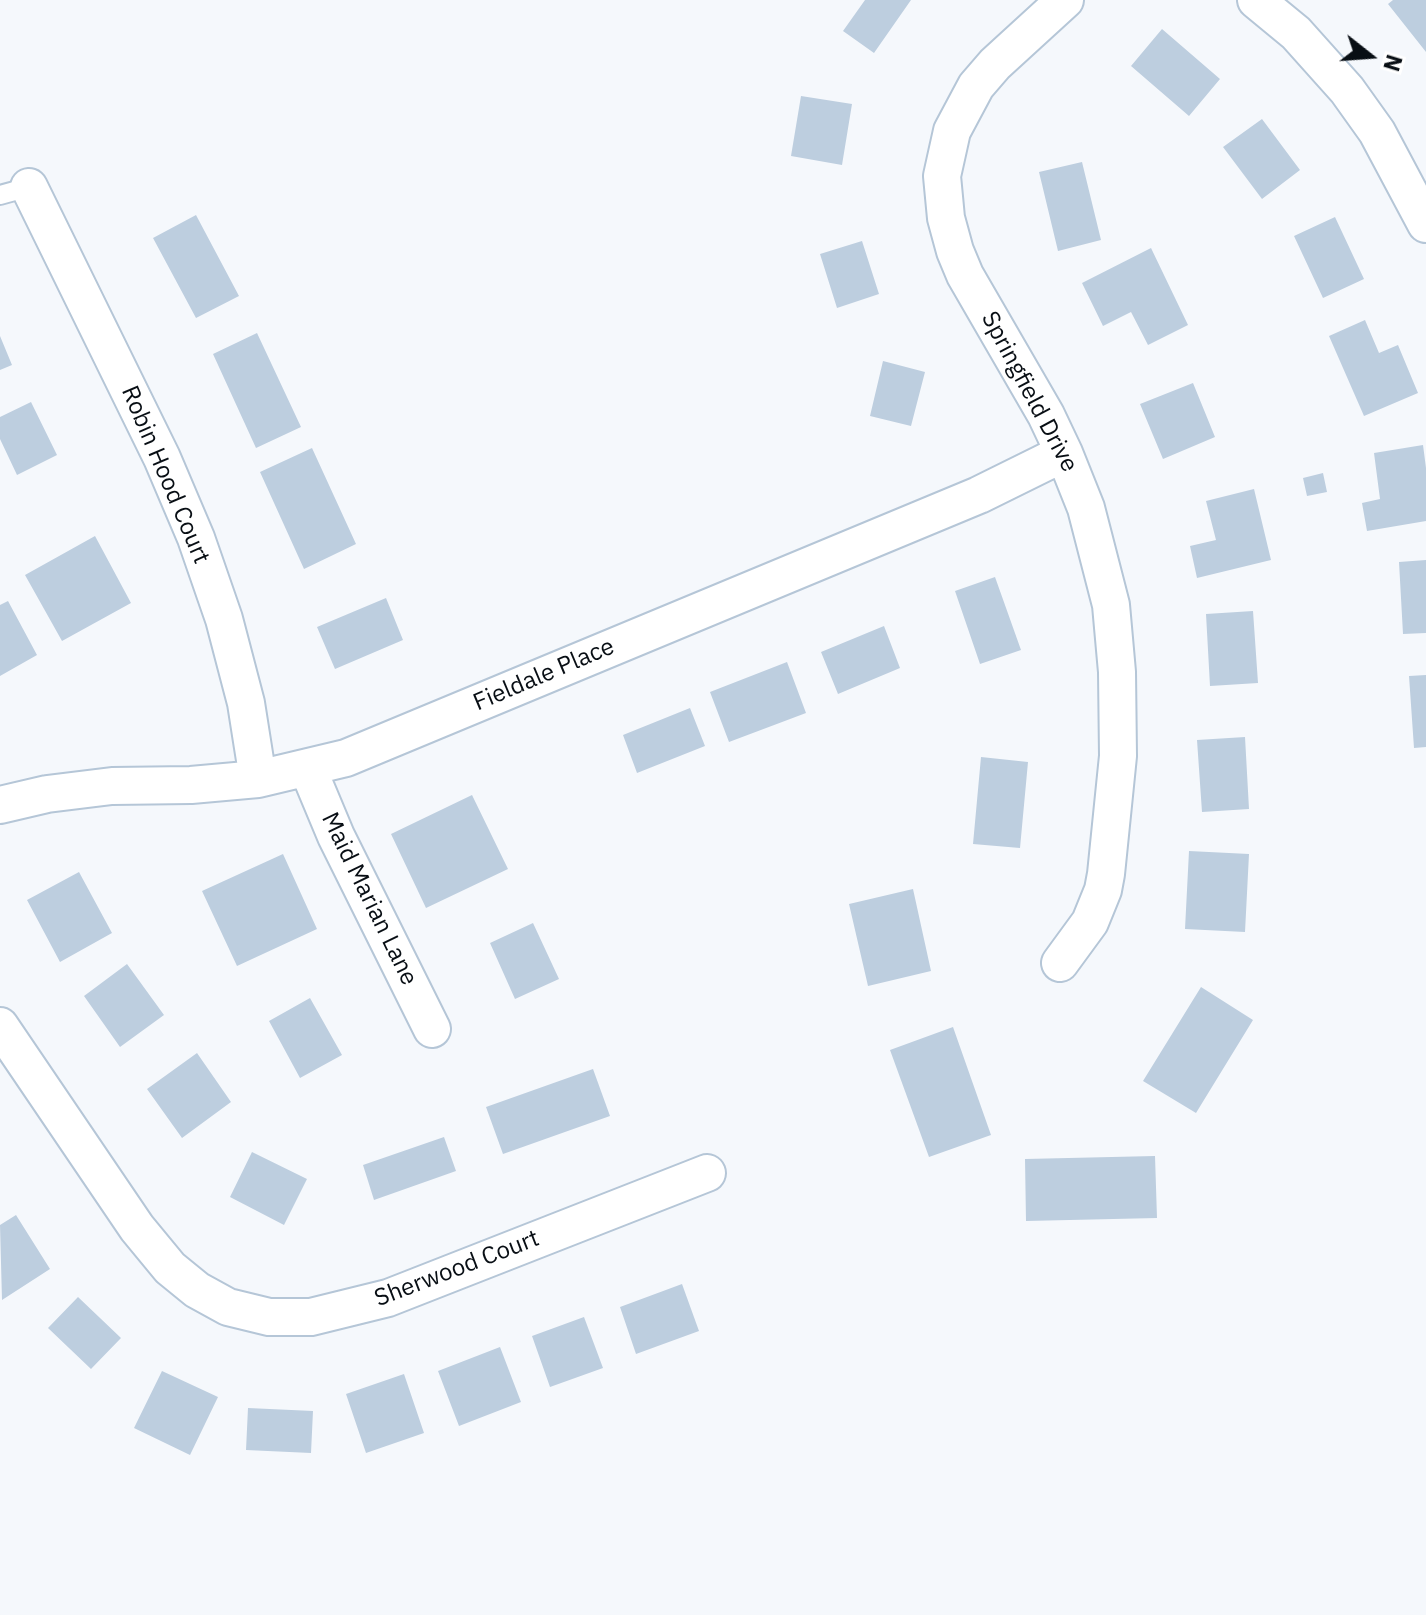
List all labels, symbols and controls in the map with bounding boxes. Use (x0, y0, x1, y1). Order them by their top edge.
north arrow (1330, 16, 1410, 96)
text: N (1377, 51, 1410, 75)
street label: Springfield Drive (975, 307, 1083, 477)
street label: Robin Hood Court (115, 382, 215, 568)
street label: Fieldale Place (469, 632, 619, 718)
street label: Maid Marian Lane (315, 808, 423, 990)
street label: Sherwood Court (371, 1224, 543, 1314)

